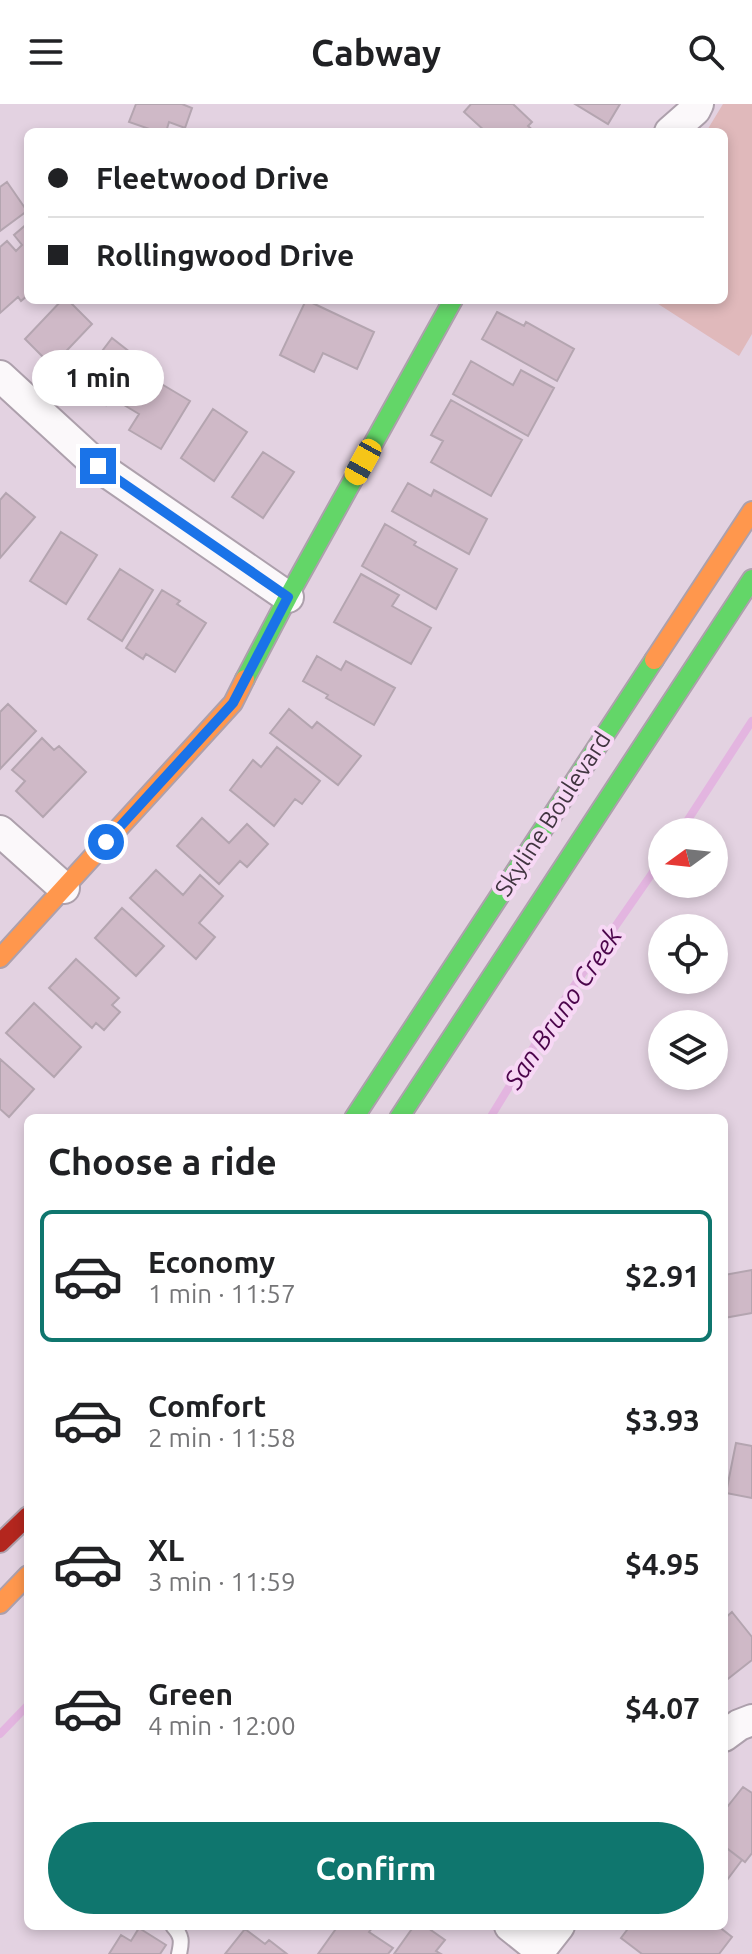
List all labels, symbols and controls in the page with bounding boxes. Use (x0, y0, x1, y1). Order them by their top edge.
icon: menu (24, 30, 68, 74)
icon: search (684, 30, 728, 74)
text: Cabway (311, 32, 441, 73)
text: Fleetwood Drive (96, 161, 329, 195)
text: Rollingwood Drive (96, 238, 354, 272)
callout: 1 min (32, 350, 164, 406)
text: 1 min (65, 363, 131, 392)
car (341, 435, 385, 489)
route end (80, 448, 116, 484)
street label: Skyline Boulevard (489, 726, 616, 901)
north arrow (648, 818, 728, 898)
map controls (648, 818, 728, 1090)
route start (88, 824, 124, 860)
button: locate (648, 914, 728, 994)
water label: San Bruno Creek (497, 921, 628, 1095)
button: layers (648, 1010, 728, 1090)
text: Choose a ride (48, 1141, 277, 1182)
icon: car (52, 1240, 124, 1312)
text: Economy (148, 1245, 275, 1279)
text: $2.91 (625, 1259, 700, 1293)
text: 1 min · 11:57 (148, 1279, 296, 1308)
icon: car (52, 1384, 124, 1456)
text: Comfort (148, 1389, 266, 1423)
text: $3.93 (625, 1403, 700, 1437)
text: 2 min · 11:58 (148, 1423, 296, 1452)
icon: car (52, 1528, 124, 1600)
text: XL (148, 1533, 184, 1567)
text: $4.95 (625, 1547, 700, 1581)
text: 3 min · 11:59 (148, 1567, 296, 1596)
icon: car (52, 1672, 124, 1744)
text: Green (148, 1677, 233, 1711)
text: $4.07 (625, 1691, 700, 1725)
text: 4 min · 12:00 (148, 1711, 296, 1740)
button: Confirm (48, 1822, 704, 1914)

